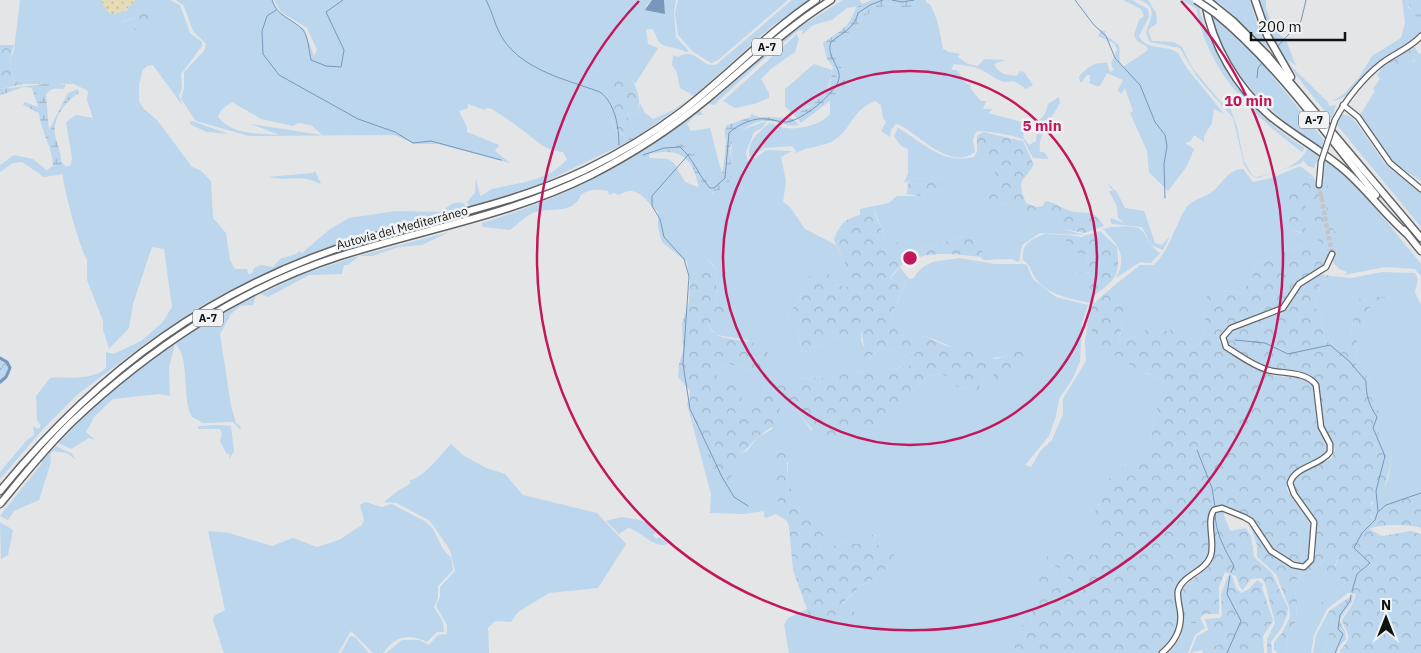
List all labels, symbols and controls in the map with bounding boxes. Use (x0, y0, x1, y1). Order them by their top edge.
scale bar (1251, 10, 1345, 42)
text: 200 m (1258, 17, 1302, 36)
road number: A-7 (752, 38, 782, 56)
text: 10 min (1224, 91, 1272, 110)
road number: A-7 (1299, 112, 1329, 128)
text: 5 min (1022, 116, 1062, 135)
street label: Autovía del Mediterráneo (335, 203, 469, 252)
centre of rings (901, 249, 919, 267)
road number: A-7 (193, 310, 223, 326)
north arrow (1361, 593, 1411, 643)
text: N (1381, 596, 1391, 614)

